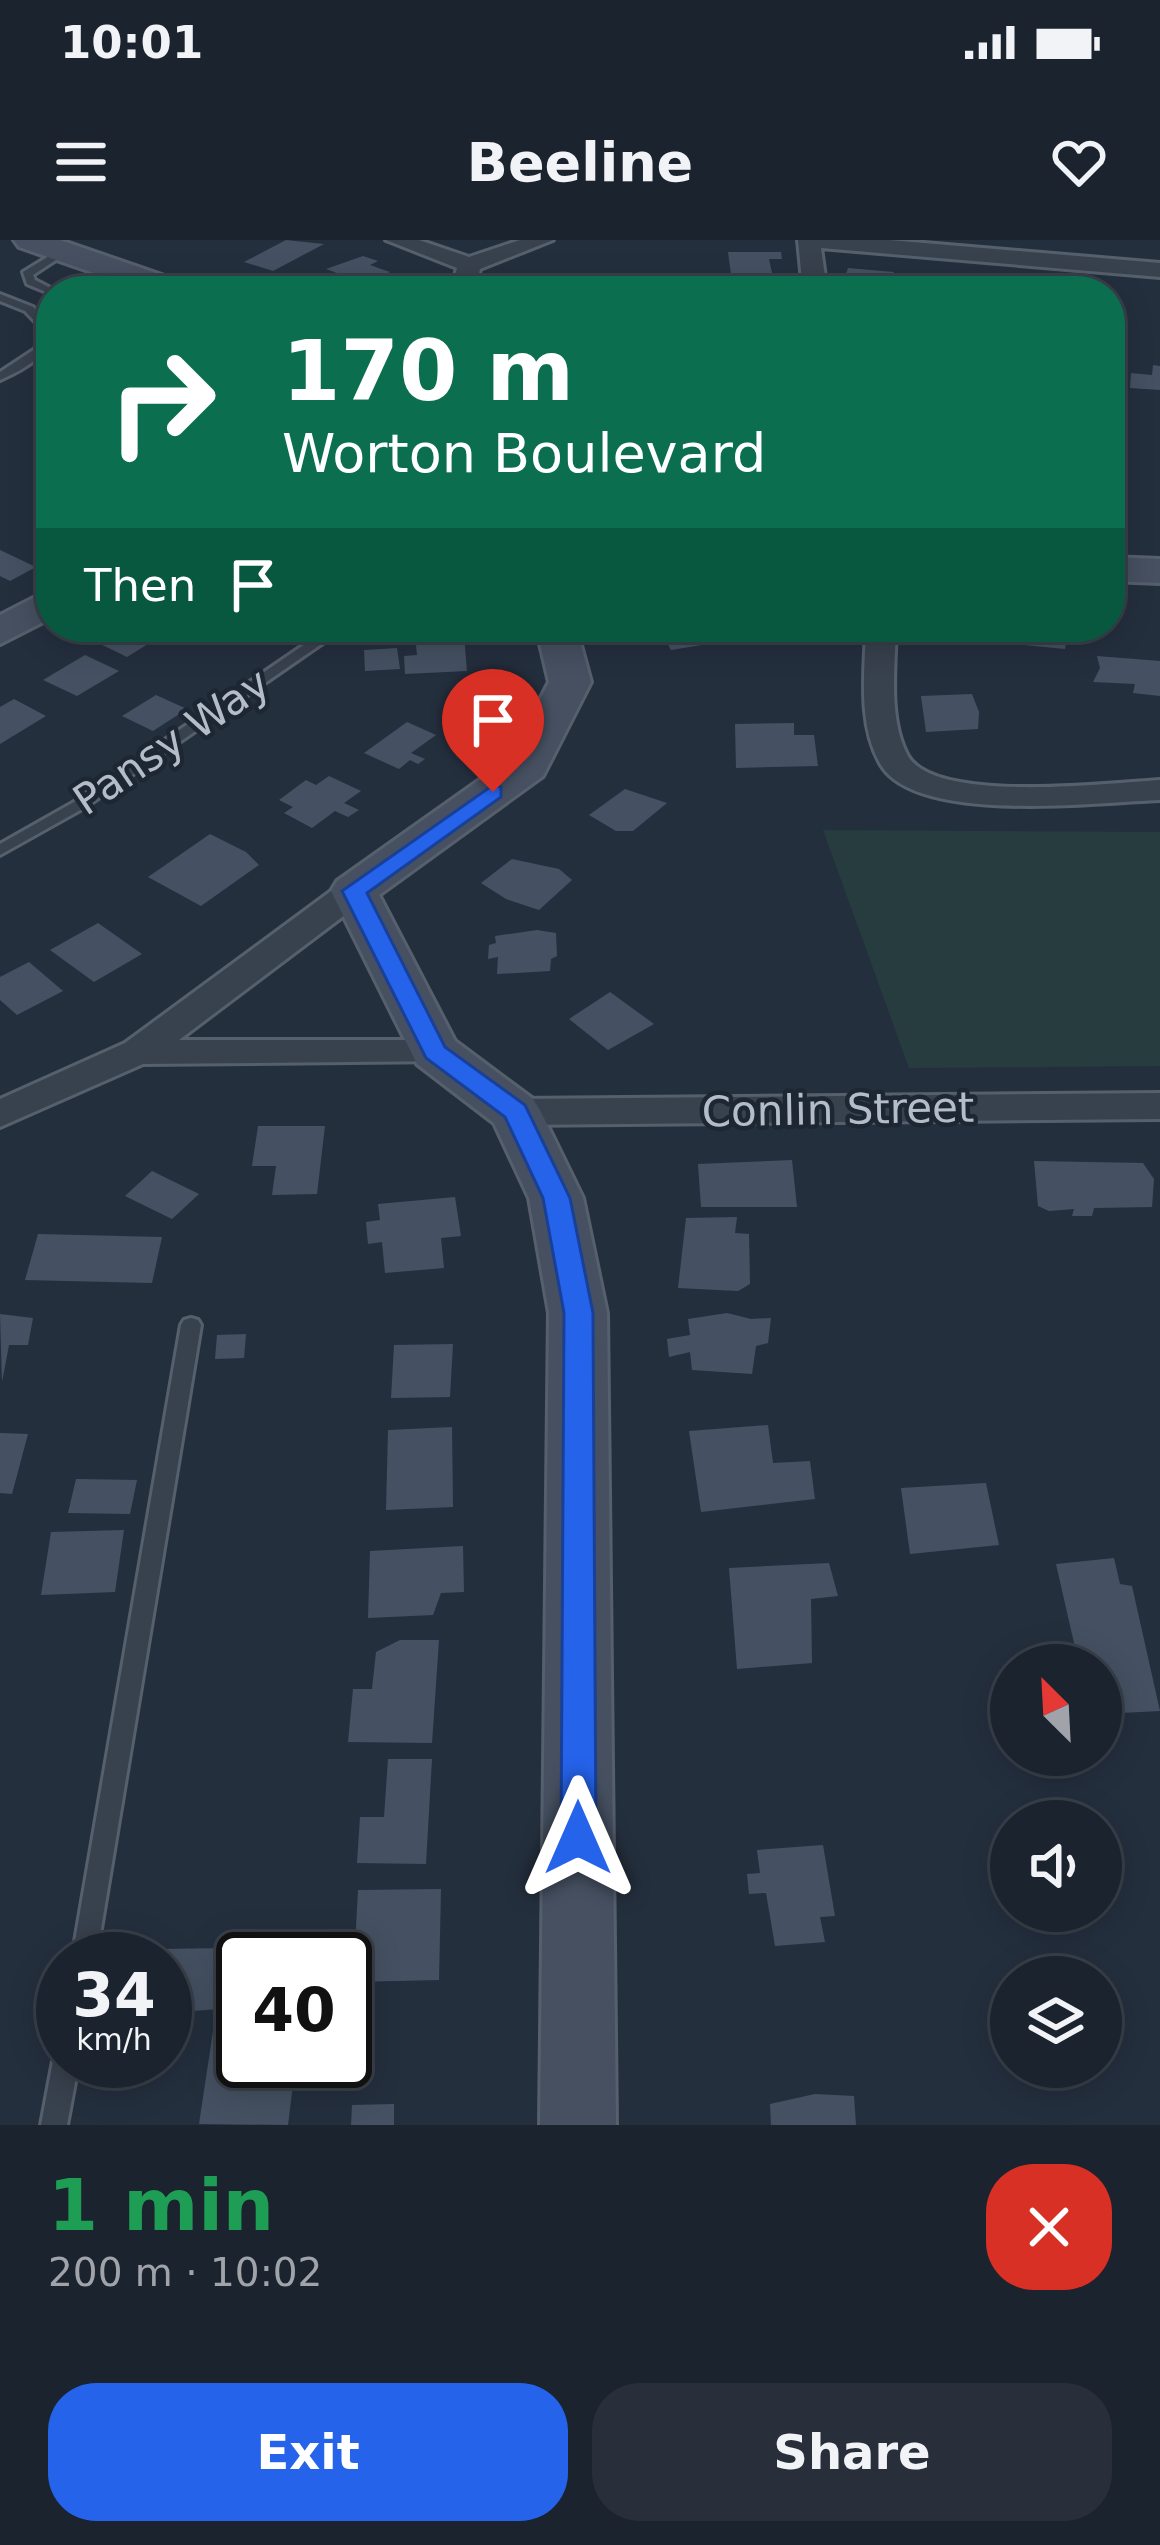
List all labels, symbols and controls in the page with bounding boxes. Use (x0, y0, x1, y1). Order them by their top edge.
text: 10:01 (60, 16, 203, 69)
icon: menu (48, 129, 114, 195)
icon: heart (1046, 129, 1112, 195)
text: Beeline (467, 131, 693, 194)
text: 170 m (282, 322, 574, 420)
icon: right (84, 324, 240, 480)
text: Worton Boulevard (282, 422, 766, 485)
icon: arrive (220, 552, 286, 618)
text: Then (84, 559, 196, 612)
street label: Pansy Way (64, 658, 278, 825)
pin (442, 669, 544, 792)
icon: arrive (460, 687, 526, 753)
street label: Conlin Street (701, 1083, 975, 1136)
north arrow (990, 1644, 1122, 1776)
map controls (990, 1644, 1122, 2088)
position arrow (515, 1775, 641, 1901)
button: sound (990, 1800, 1122, 1932)
speed limit sign: 40 (216, 1932, 372, 2088)
button: layers (990, 1956, 1122, 2088)
text: 34 (72, 1960, 156, 2030)
text: km/h (76, 2022, 152, 2057)
text: 1 min (48, 2163, 274, 2247)
button: close (986, 2164, 1112, 2290)
text: 200 m · 10:02 (48, 2250, 322, 2295)
button: Exit (48, 2383, 568, 2521)
button: Share (592, 2383, 1112, 2521)

